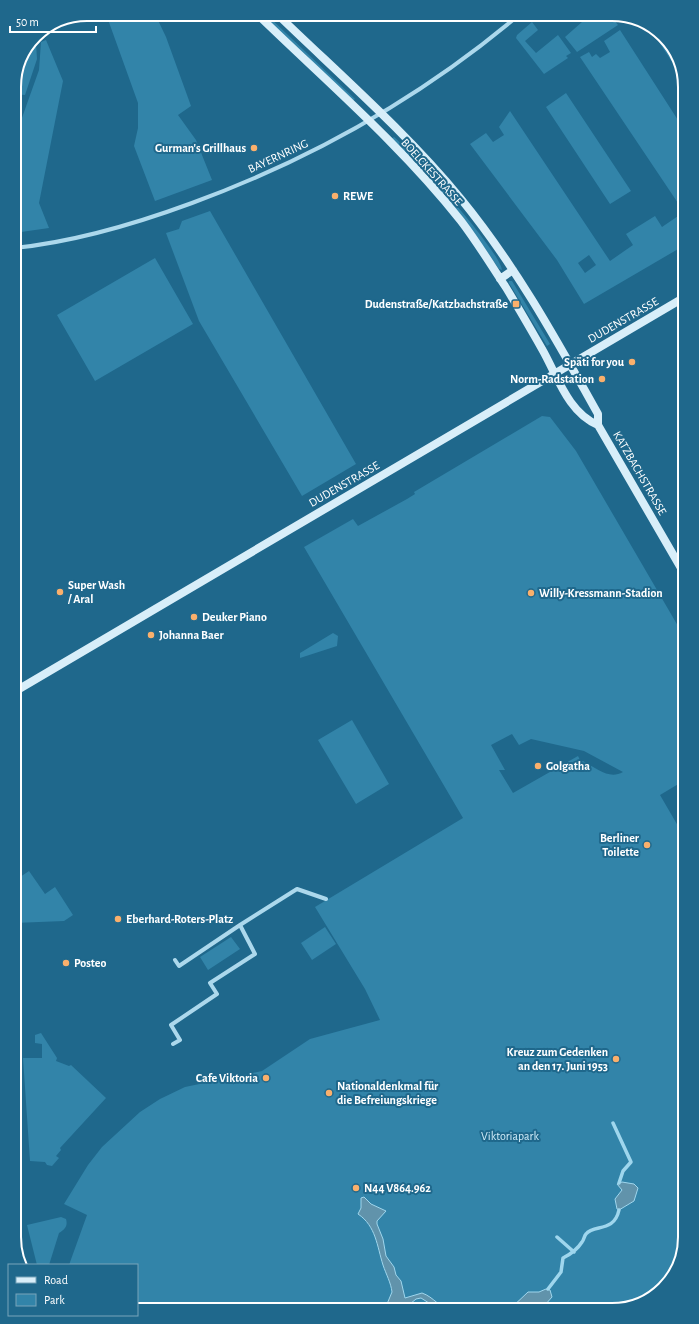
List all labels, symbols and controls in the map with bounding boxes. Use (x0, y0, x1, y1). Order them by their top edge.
scale bar (10, 8, 96, 34)
text: 50 m (16, 16, 39, 28)
street label: BOELCKESTRASSE (399, 136, 465, 208)
street label: BAYERNRING (246, 137, 310, 175)
place label: Gurman's Grillhaus (155, 142, 246, 154)
marker: Gurman's Grillhaus (249, 143, 259, 153)
place label: REWE (343, 190, 373, 202)
marker: REWE (330, 191, 340, 201)
street label: DUDENSTRASSE (586, 295, 660, 345)
place label: Dudenstraße/Katzbachstraße (365, 298, 508, 310)
marker: Dudenstraße/Katzbachstraße (511, 299, 521, 309)
place label: Späti for you (564, 356, 625, 369)
marker: Späti for you (627, 357, 637, 367)
place label: Norm-Radstation (510, 373, 594, 385)
marker: Norm-Radstation (597, 374, 607, 384)
street label: KATZBACHSTRASSE (611, 429, 669, 517)
street label: DUDENSTRASSE (307, 459, 381, 509)
place label: Super Wash / Aral (67, 579, 125, 605)
marker: Super Wash / Aral (55, 587, 65, 597)
place label: Willy-Kressmann-Stadion (539, 587, 663, 600)
marker: Willy-Kressmann-Stadion (526, 588, 536, 598)
place label: Deuker Piano (202, 611, 267, 623)
marker: Deuker Piano (189, 612, 199, 622)
place label: Johanna Baer (159, 629, 224, 641)
marker: Johanna Baer (146, 630, 156, 640)
place label: Golgatha (546, 760, 590, 772)
marker: Golgatha (533, 761, 543, 771)
place label: Berliner Toilette (600, 832, 640, 858)
marker: Berliner Toilette (642, 840, 652, 850)
place label: Eberhard-Roters-Platz (126, 913, 233, 925)
marker: Eberhard-Roters-Platz (113, 914, 123, 924)
place label: Posteo (74, 957, 106, 969)
marker: Posteo (61, 958, 71, 968)
place label: Kreuz zum Gedenken an den 17. Juni 1953 (507, 1046, 608, 1072)
marker: Kreuz zum Gedenken an den 17. Juni 1953 (611, 1054, 621, 1064)
place label: Cafe Viktoria (196, 1072, 258, 1084)
marker: Cafe Viktoria (261, 1073, 271, 1083)
place label: Nationaldenkmal für die Befreiungskriege (337, 1080, 439, 1106)
marker: Nationaldenkmal für die Befreiungskriege (324, 1088, 334, 1098)
park label: Viktoriapark (481, 1130, 539, 1142)
place label: N44 V864.962 (364, 1182, 431, 1194)
marker: N44 V864.962 (351, 1183, 361, 1193)
legend (8, 1264, 138, 1316)
text: Road (44, 1274, 68, 1286)
text: Park (44, 1294, 65, 1306)

